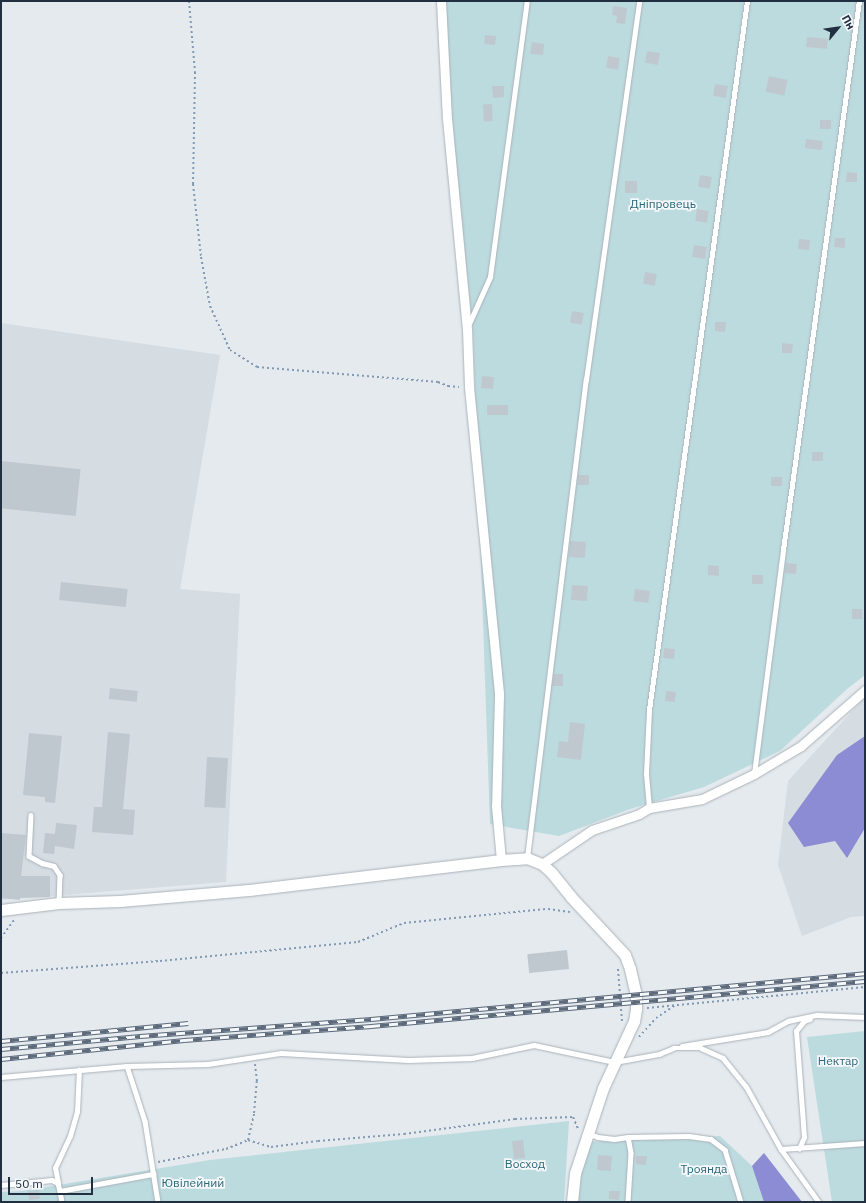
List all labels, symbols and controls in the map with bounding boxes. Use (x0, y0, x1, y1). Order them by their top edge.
north arrow (818, 8, 858, 48)
text: Пн (839, 12, 858, 32)
park label: Дніпровець (630, 197, 696, 211)
park label: Нектар (818, 1054, 858, 1068)
park label: Восход (505, 1157, 545, 1171)
park label: Троянда (680, 1162, 728, 1176)
scale bar (10, 1169, 95, 1195)
text: 50 m (15, 1176, 43, 1191)
park label: Ювілейний (162, 1176, 224, 1190)

